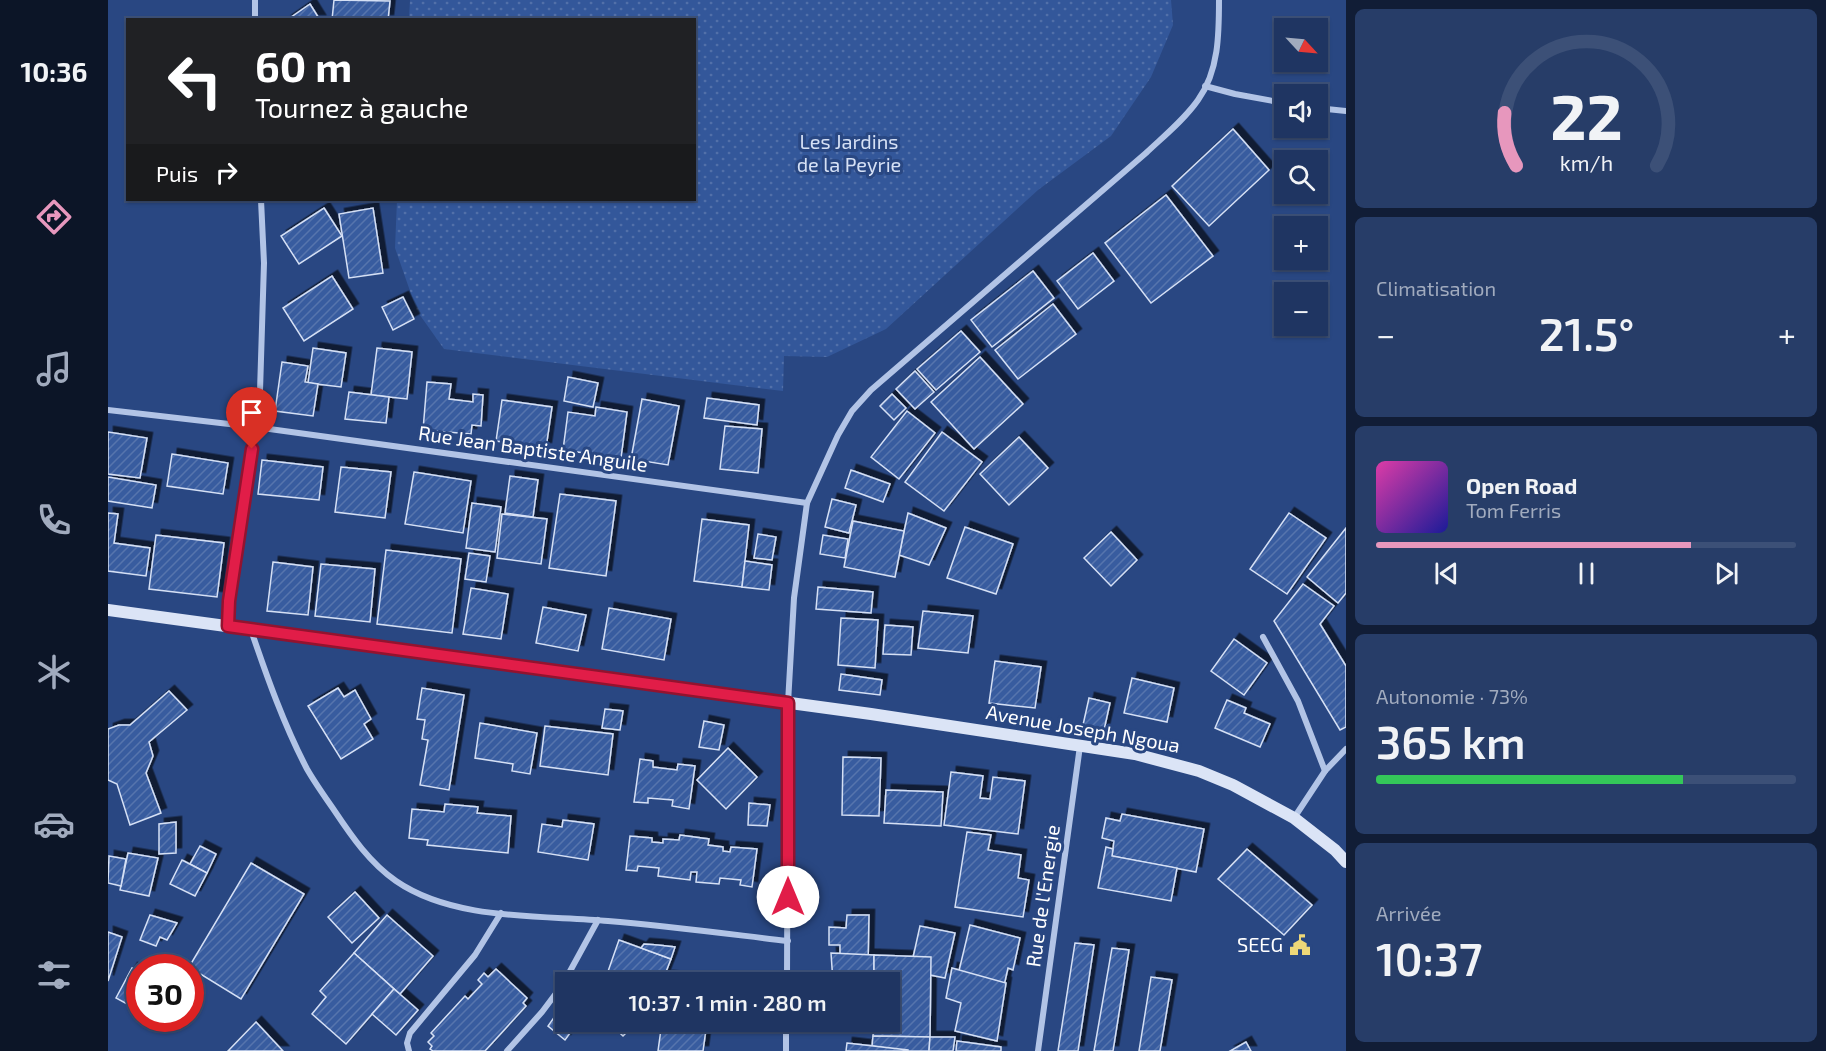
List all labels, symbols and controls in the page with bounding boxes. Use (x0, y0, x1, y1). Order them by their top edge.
north arrow (1274, 18, 1328, 72)
map controls (1274, 18, 1328, 336)
text: 60 m (255, 40, 352, 90)
icon: left (156, 42, 234, 120)
text: 10:36 (21, 55, 87, 87)
text: 22 (1550, 78, 1622, 153)
button: sound (1274, 84, 1328, 138)
text: Tournez à gauche (255, 91, 469, 123)
park label: Les Jardins de la Peyrie (797, 129, 901, 176)
button: search (1274, 150, 1328, 204)
text: km/h (1559, 150, 1613, 175)
icon: right (210, 156, 243, 189)
text: Puis (156, 160, 198, 186)
icon: directions (33, 196, 75, 238)
button: + (1274, 216, 1328, 270)
text: Climatisation (1376, 276, 1496, 300)
button: − (1274, 282, 1328, 336)
text: 21.5° (1539, 306, 1634, 360)
text: − (1376, 314, 1395, 354)
text: + (1778, 314, 1796, 354)
icon: music (33, 348, 75, 390)
pin (226, 387, 277, 449)
icon: arrive (235, 396, 268, 429)
street label: Rue Jean Baptiste Anguile (417, 420, 649, 476)
text: Open Road (1466, 472, 1578, 498)
text: Tom Ferris (1466, 498, 1561, 522)
icon: phone (33, 499, 75, 541)
icon: previous (1430, 557, 1463, 590)
icon: pause (1570, 557, 1603, 590)
icon: next (1710, 557, 1743, 590)
icon: climate (33, 651, 75, 693)
text: Autonomie · 73% (1376, 684, 1528, 708)
street label: Avenue Joseph Ngoua (984, 699, 1182, 757)
text: 365 km (1376, 714, 1526, 768)
icon: car (33, 803, 75, 845)
street label: Rue de l'Energie (1020, 823, 1064, 969)
position arrow (756, 865, 820, 929)
text: Arrivée (1376, 901, 1441, 925)
text: 10:37 (1376, 931, 1483, 985)
place label: SEEG (1237, 932, 1283, 956)
public building icon: SEEG (1288, 933, 1312, 957)
icon: filters (33, 954, 75, 996)
speed limit sign: 30 (126, 954, 204, 1032)
text: 10:37 · 1 min · 280 m (628, 989, 827, 1015)

